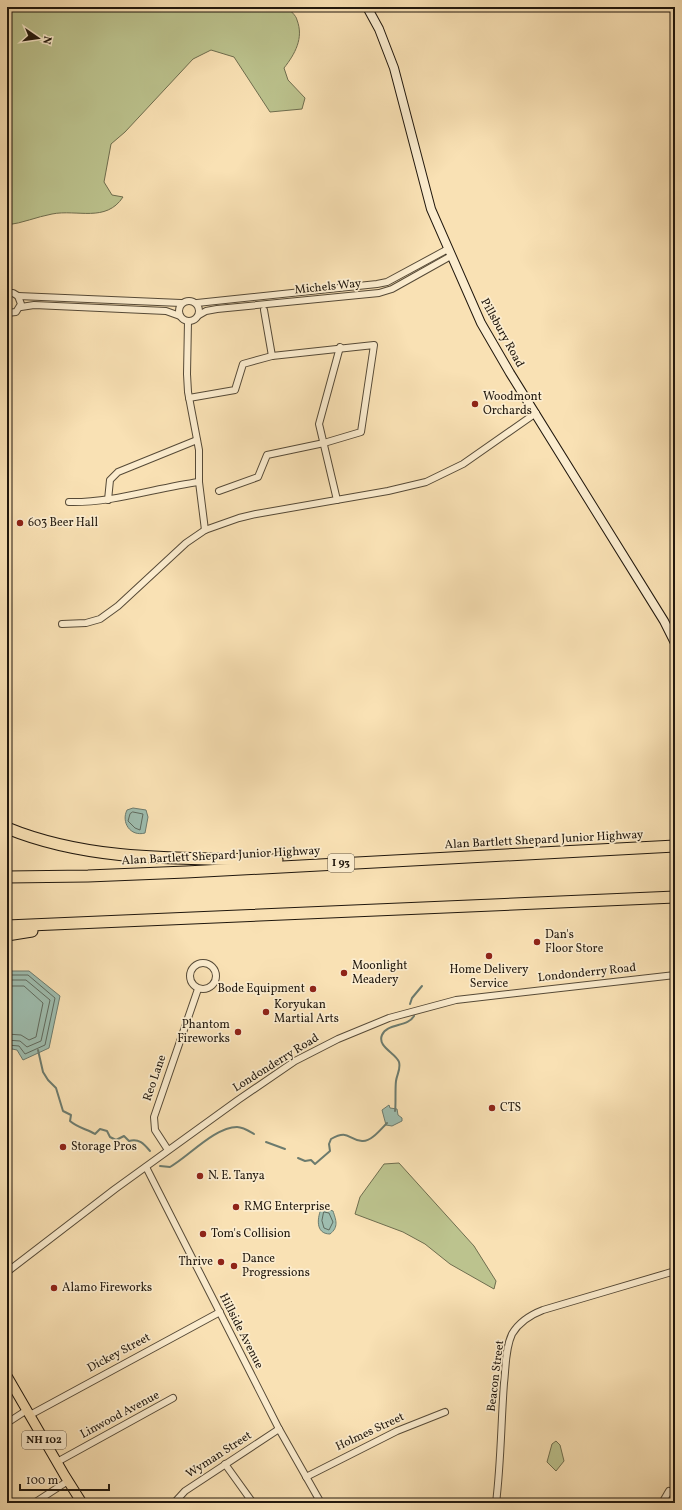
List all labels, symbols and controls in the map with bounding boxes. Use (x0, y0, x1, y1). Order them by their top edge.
north arrow (18, 18, 58, 58)
text: N (38, 34, 54, 45)
street label: Michels Way (294, 276, 363, 298)
street label: Pillsbury Road (476, 295, 528, 371)
place label: Woodmont Orchards (483, 389, 542, 419)
marker: Woodmont Orchards (470, 399, 480, 409)
place label: 603 Beer Hall (28, 515, 98, 531)
marker: 603 Beer Hall (15, 518, 25, 528)
street label: Alan Bartlett Shepard Junior Highway (444, 827, 644, 853)
street label: Alan Bartlett Shepard Junior Highway (121, 843, 321, 869)
road number: I 93 (328, 854, 354, 872)
place label: Dan's Floor Store (545, 927, 604, 957)
marker: Dan's Floor Store (532, 937, 542, 947)
marker: Home Delivery Service (484, 951, 494, 961)
place label: Moonlight Meadery (352, 958, 408, 988)
street label: Londonderry Road (537, 960, 637, 986)
place label: Home Delivery Service (449, 962, 529, 992)
marker: Moonlight Meadery (339, 968, 349, 978)
place label: Bode Equipment (218, 981, 305, 997)
marker: Bode Equipment (308, 984, 318, 994)
place label: Koryukan Martial Arts (274, 997, 339, 1027)
marker: Koryukan Martial Arts (261, 1007, 271, 1017)
place label: Phantom Fireworks (177, 1017, 230, 1047)
marker: Phantom Fireworks (233, 1027, 243, 1037)
street label: Londonderry Road (230, 1030, 322, 1096)
street label: Reo Lane (140, 1052, 170, 1103)
place label: CTS (500, 1100, 521, 1116)
marker: CTS (487, 1103, 497, 1113)
place label: Storage Pros (71, 1139, 137, 1155)
marker: Storage Pros (58, 1142, 68, 1152)
place label: N. E. Tanya (208, 1168, 265, 1184)
marker: N. E. Tanya (195, 1171, 205, 1181)
place label: RMG Enterprise (244, 1199, 330, 1215)
marker: RMG Enterprise (231, 1202, 241, 1212)
place label: Tom's Collision (211, 1226, 291, 1242)
marker: Tom's Collision (198, 1229, 208, 1239)
place label: Dance Progressions (242, 1251, 310, 1281)
place label: Thrive (179, 1254, 213, 1270)
marker: Thrive (216, 1257, 226, 1267)
marker: Dance Progressions (229, 1261, 239, 1271)
place label: Alamo Fireworks (62, 1280, 152, 1296)
marker: Alamo Fireworks (49, 1283, 59, 1293)
street label: Hillside Avenue (215, 1291, 267, 1372)
street label: Dickey Street (85, 1330, 153, 1376)
street label: Beacon Street (484, 1339, 508, 1413)
street label: Linwood Avenue (78, 1387, 163, 1443)
street label: Holmes Street (333, 1409, 407, 1455)
street label: Wyman Street (183, 1428, 255, 1482)
road number: NH 102 (22, 1431, 66, 1449)
scale bar (20, 1466, 109, 1492)
text: 100 m (26, 1473, 59, 1489)

